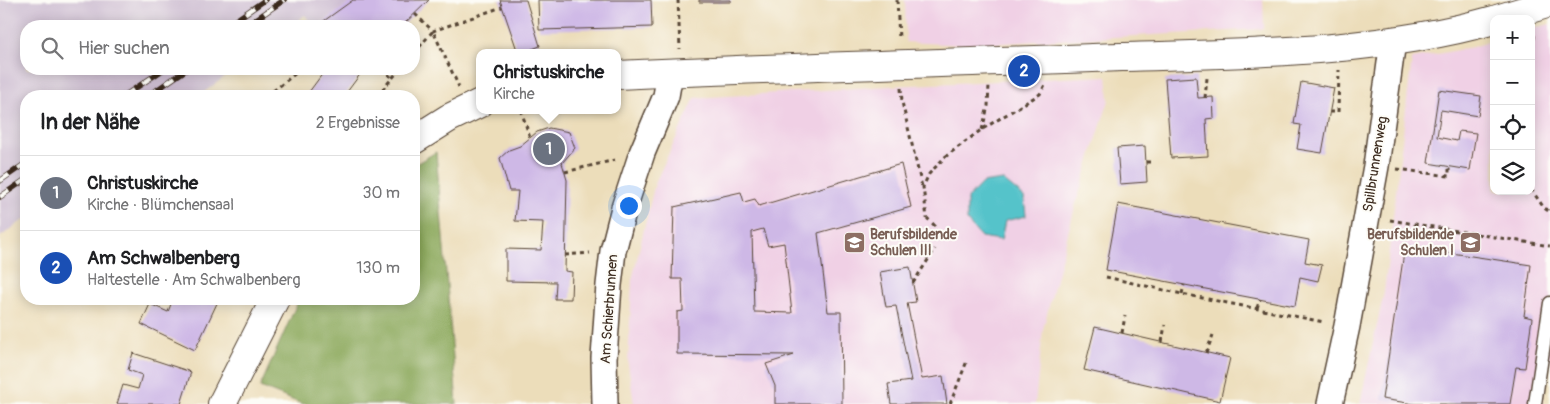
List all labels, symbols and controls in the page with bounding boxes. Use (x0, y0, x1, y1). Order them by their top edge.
map controls (1490, 15, 1535, 195)
button: + (1490, 15, 1535, 60)
search box (20, 20, 420, 75)
icon: search (38, 34, 66, 62)
text: Hier suchen (78, 36, 170, 60)
popup (476, 49, 621, 114)
pin: 2 (1008, 52, 1040, 90)
text: Christuskirche (493, 60, 604, 84)
button: − (1490, 60, 1535, 105)
text: Kirche (493, 84, 535, 104)
button: locate (1490, 105, 1535, 150)
text: In der Nähe (40, 109, 140, 136)
text: 2 Ergebnisse (316, 113, 400, 133)
street label: Spillbrunnenweg (1359, 115, 1391, 213)
pin: 1 (533, 130, 565, 168)
button: layers (1490, 150, 1535, 195)
text: Christuskirche (87, 171, 198, 195)
text: 1 (53, 183, 59, 203)
text: 30 m (362, 183, 400, 203)
your location (616, 193, 642, 219)
text: Kirche · Blümchensaal (87, 195, 234, 215)
place label: Berufsbildende Schulen III (870, 226, 958, 259)
place label: Berufsbildende Schulen I (1367, 226, 1455, 259)
school or university icon: Berufsbildende Schulen III (842, 230, 866, 254)
school or university icon: Berufsbildende Schulen I (1458, 230, 1482, 254)
text: Am Schwalbenberg (87, 246, 240, 270)
street label: Am Schierbrunnen (597, 253, 621, 364)
text: 2 (52, 258, 60, 278)
text: 130 m (356, 258, 400, 278)
text: Haltestelle · Am Schwalbenberg (87, 270, 301, 290)

